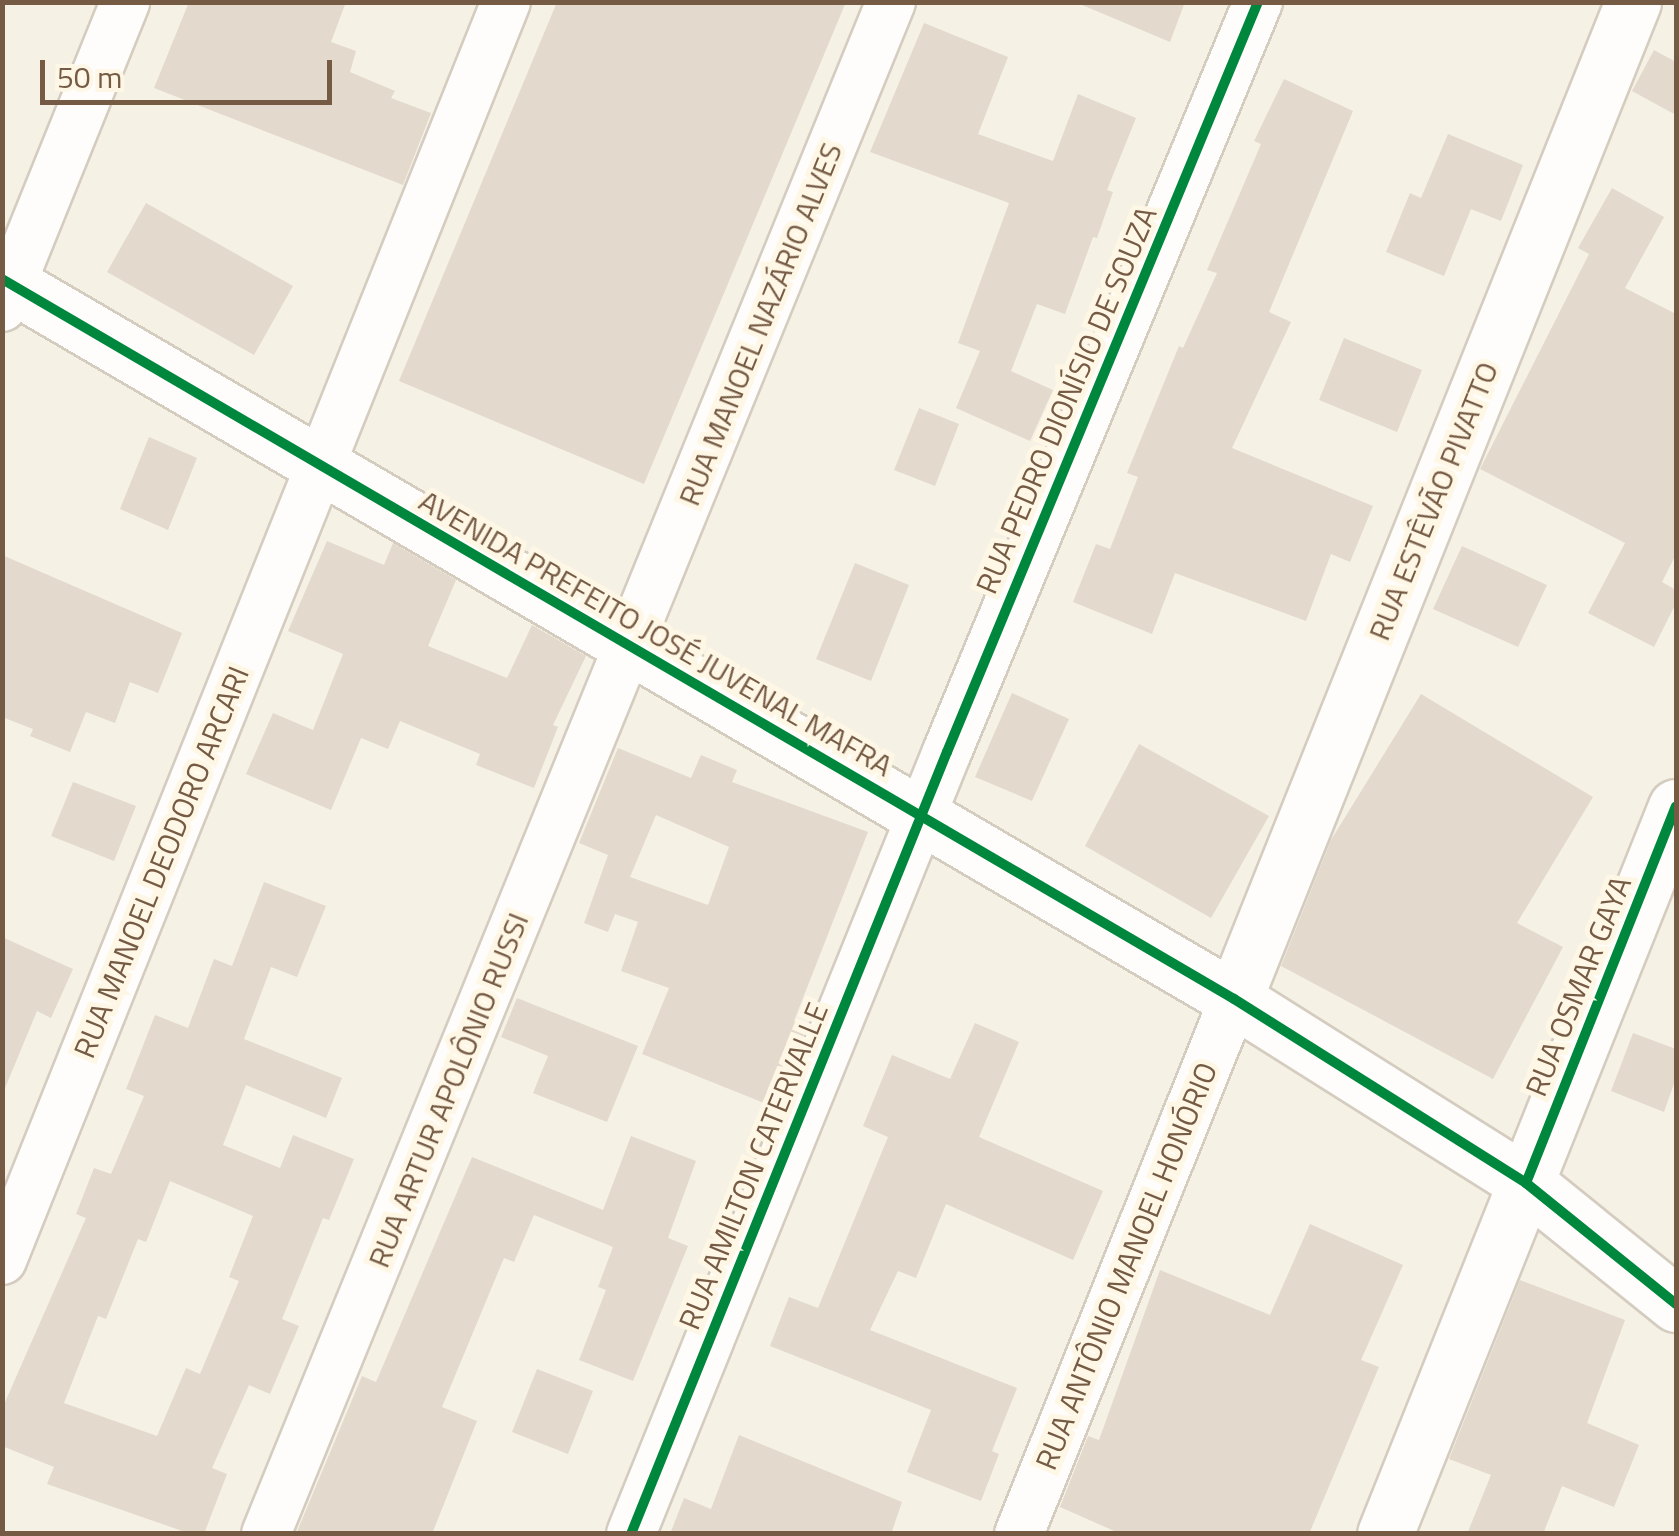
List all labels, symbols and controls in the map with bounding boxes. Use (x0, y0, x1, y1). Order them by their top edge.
scale bar (45, 40, 338, 102)
text: 50 m (57, 54, 122, 100)
street label: RUA MANOEL NAZÁRIO ALVES (671, 137, 849, 511)
street label: RUA PEDRO DIONÍSIO DE SOUZA (968, 201, 1164, 599)
street label: RUA ESTÊVÃO PIVATTO (1361, 357, 1505, 645)
street label: AVENIDA PREFEITO JOSÉ JUVENAL MAFRA (413, 482, 899, 784)
street label: RUA MANOEL DEODORO ARCARI (66, 661, 256, 1063)
street label: RUA OSMAR GAYA (1518, 871, 1638, 1101)
street label: RUA ARTUR APOLÔNIO RUSSI (360, 908, 536, 1272)
street label: RUA AMILTON CATERVALLE (671, 997, 835, 1335)
street label: RUA ANTÔNIO MANOEL HONÓRIO (1028, 1057, 1224, 1475)

